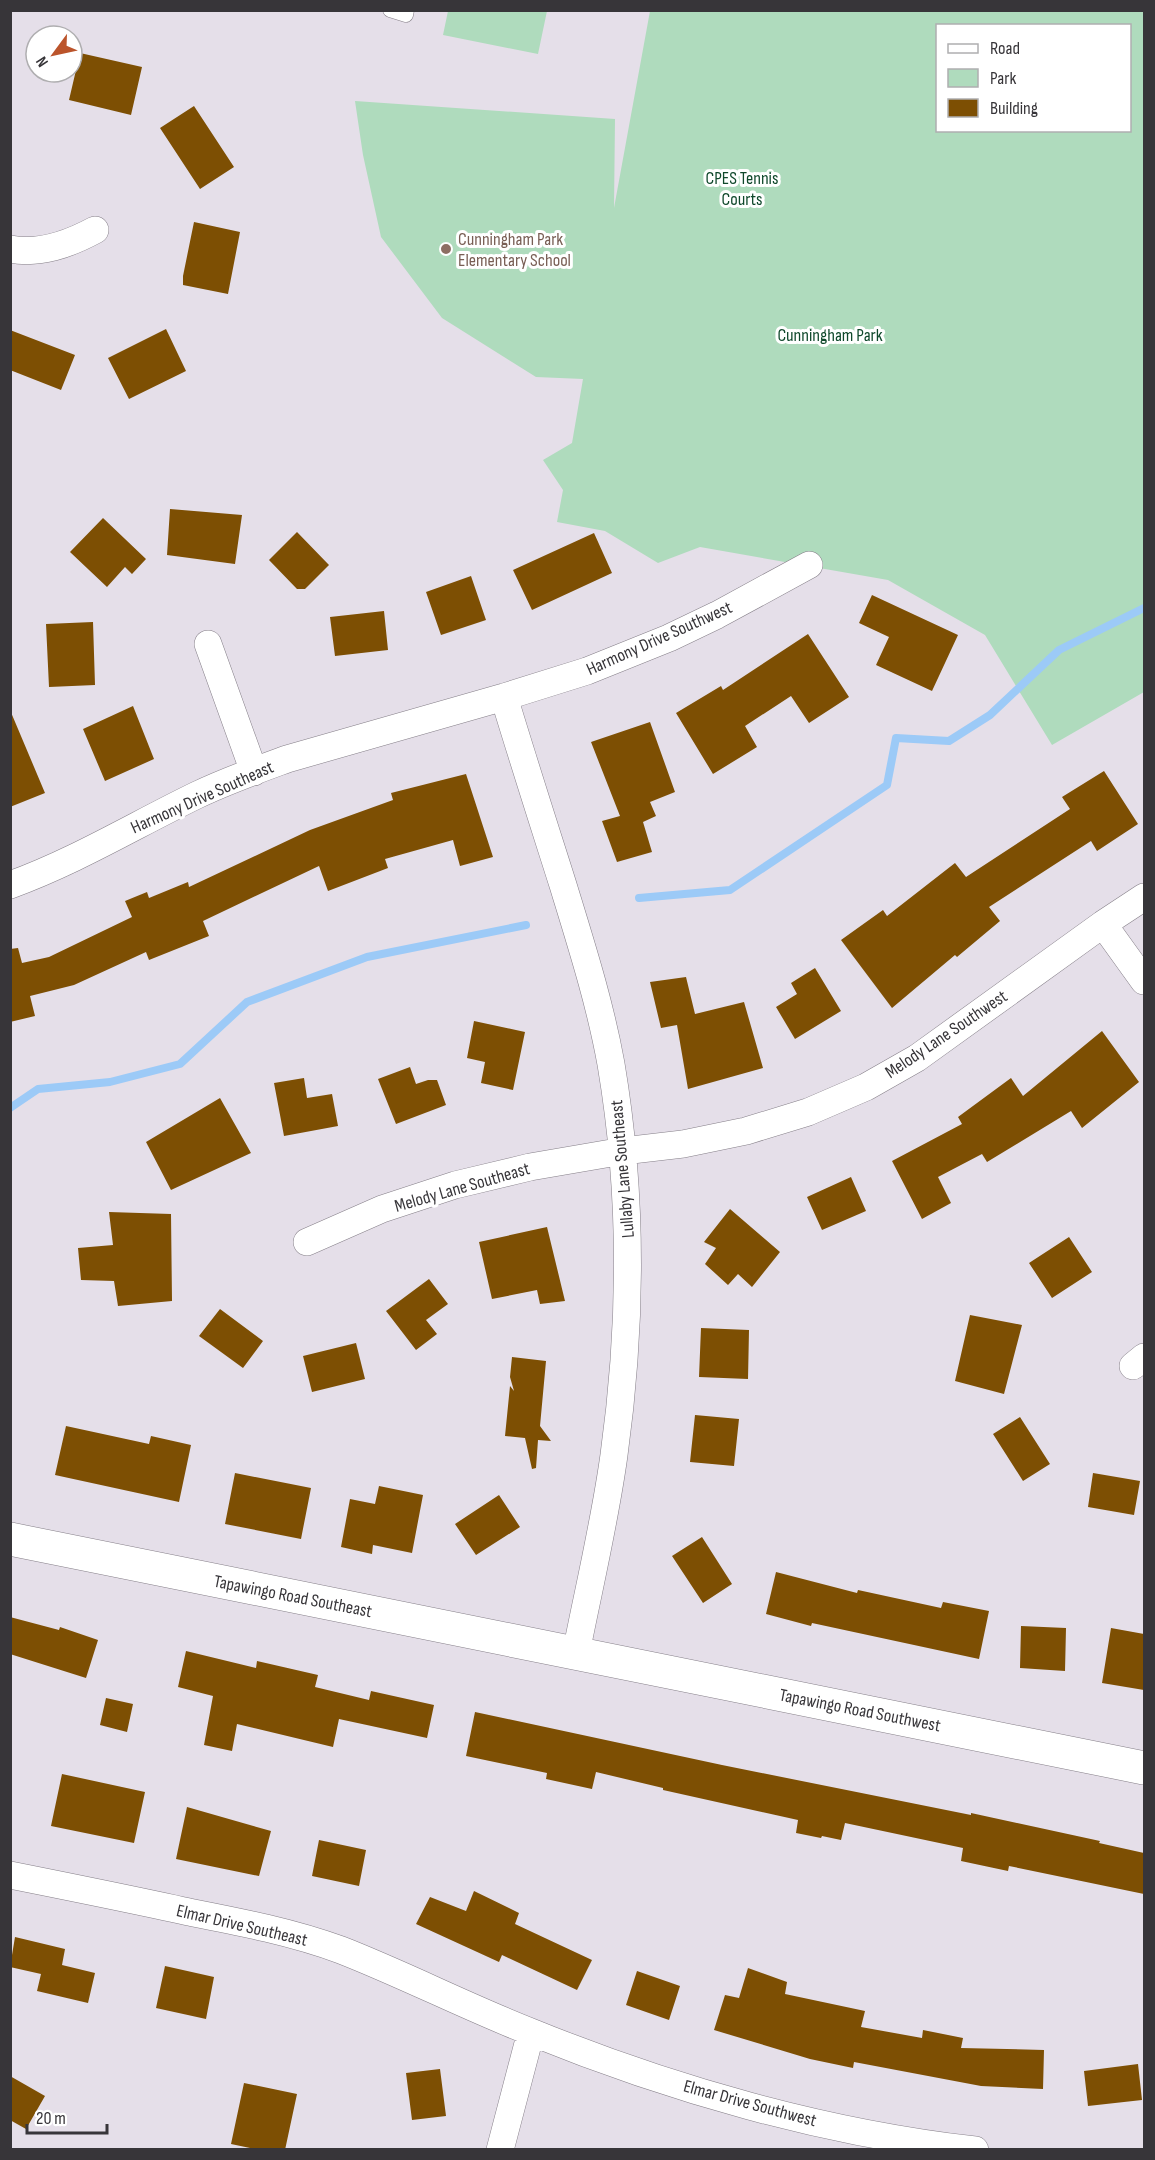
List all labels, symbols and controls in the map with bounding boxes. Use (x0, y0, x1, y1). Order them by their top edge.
north arrow (24, 24, 84, 84)
legend (936, 24, 1131, 132)
text: Road (990, 38, 1020, 59)
text: N (32, 53, 53, 70)
text: Park (990, 68, 1016, 89)
text: Building (990, 98, 1038, 119)
park label: CPES Tennis Courts (706, 168, 778, 210)
place label: Cunningham Park Elementary School (458, 229, 571, 271)
marker: Cunningham Park Elementary School (439, 242, 453, 256)
park label: Cunningham Park (777, 325, 883, 346)
street label: Harmony Drive Southwest (583, 597, 736, 680)
street label: Harmony Drive Southeast (128, 756, 277, 838)
street label: Melody Lane Southwest (881, 986, 1012, 1083)
street label: Lullaby Lane Southeast (606, 1099, 639, 1239)
street label: Melody Lane Southeast (392, 1158, 533, 1217)
street label: Tapawingo Road Southeast (212, 1571, 374, 1622)
street label: Tapawingo Road Southwest (777, 1685, 943, 1737)
street label: Elmar Drive Southeast (174, 1900, 310, 1951)
street label: Elmar Drive Southwest (681, 2076, 819, 2131)
scale bar (27, 2097, 106, 2135)
text: 20 m (36, 2108, 66, 2129)

